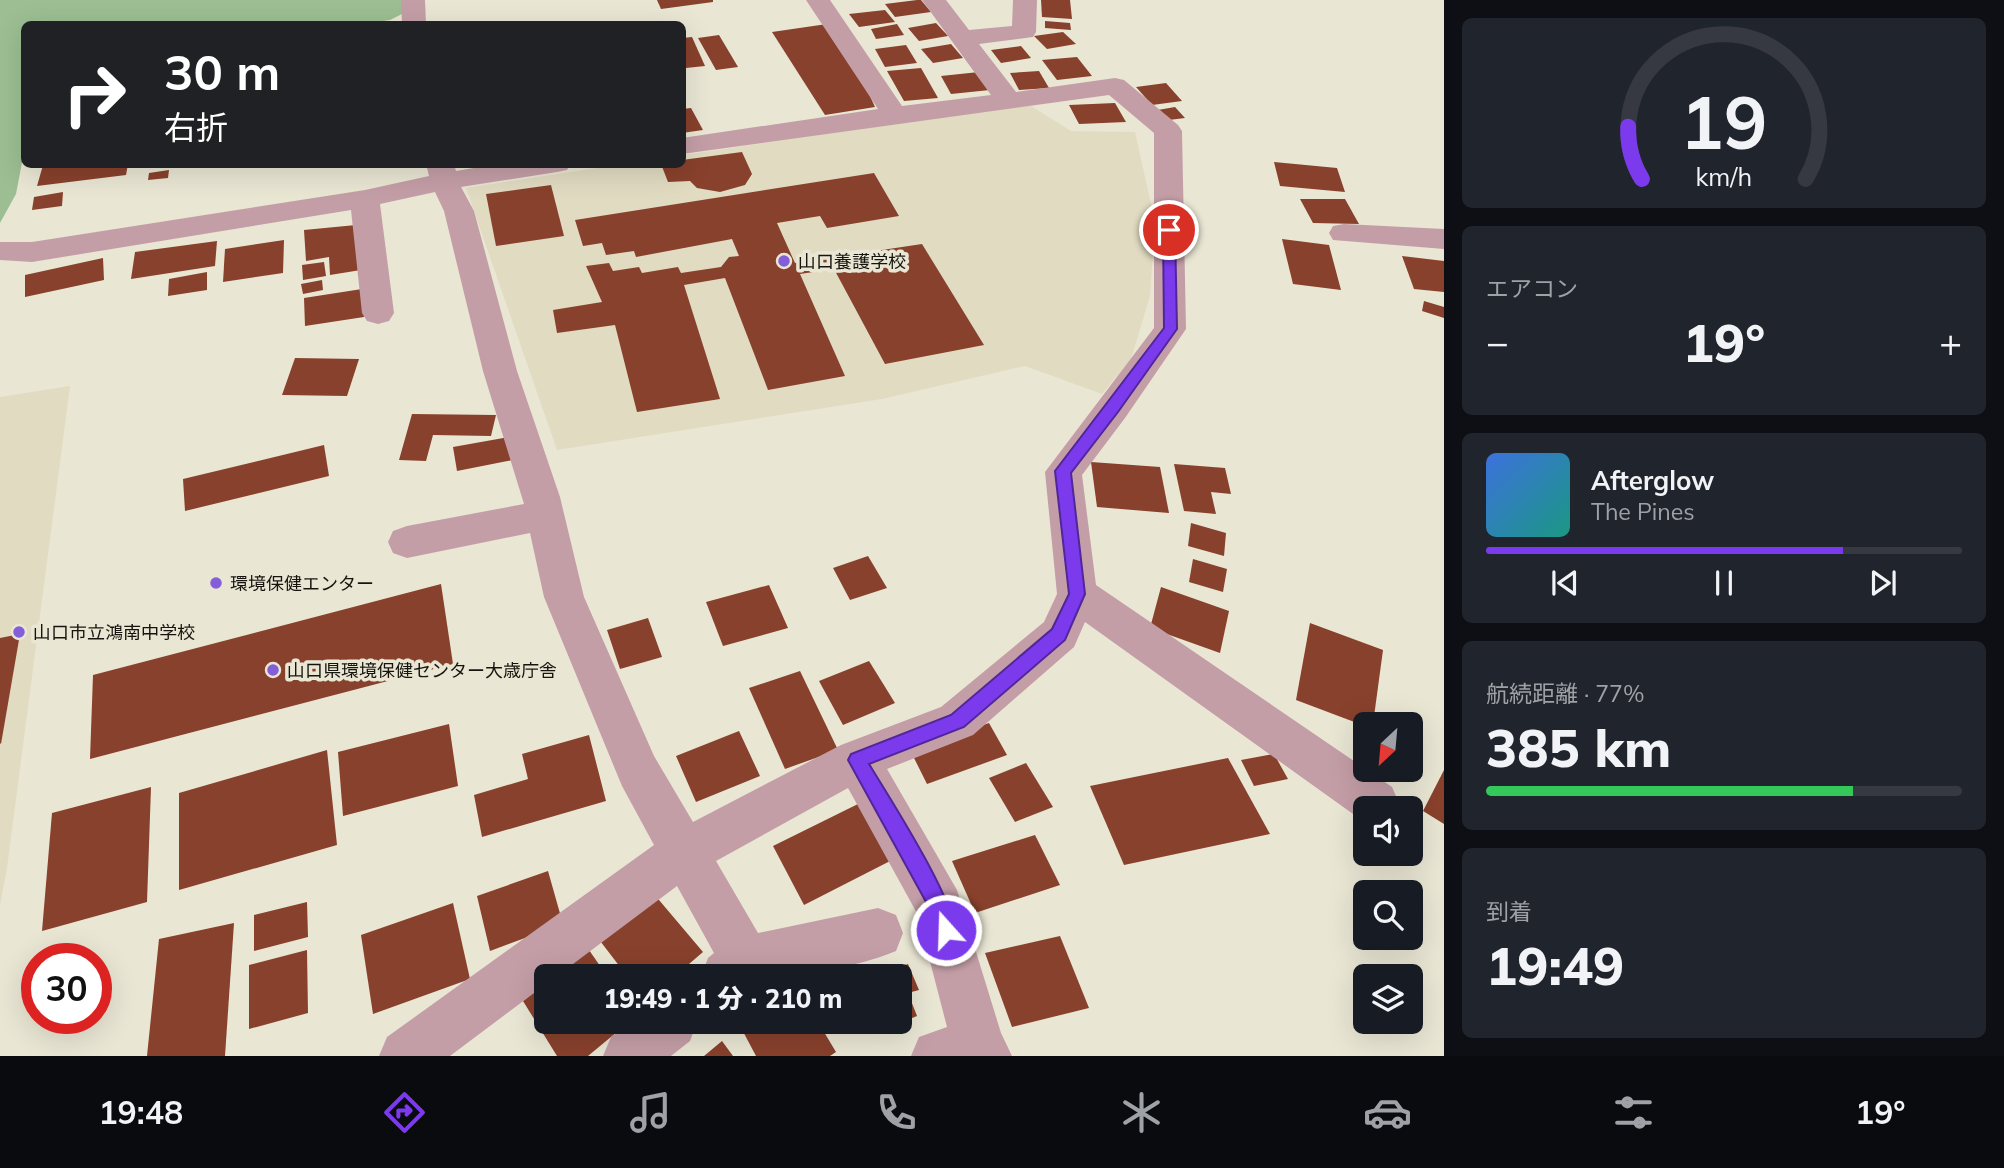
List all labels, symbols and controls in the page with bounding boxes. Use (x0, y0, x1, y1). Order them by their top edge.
text: 30 m (164, 41, 280, 102)
icon: right (49, 49, 140, 140)
text: 19 (1680, 76, 1768, 167)
text: 右折 (164, 107, 228, 147)
text: km/h (1696, 161, 1752, 192)
pin (1139, 200, 1199, 260)
icon: arrive (1150, 211, 1188, 249)
place label: 山口養護学校 (798, 250, 906, 273)
marker: 山口養護学校 (776, 253, 792, 269)
text: エアコン (1486, 274, 1578, 303)
text: 19° (1683, 310, 1765, 375)
text: − (1486, 318, 1509, 366)
text: + (1939, 318, 1962, 366)
text: Afterglow (1591, 464, 1714, 497)
text: The Pines (1591, 497, 1695, 526)
icon: previous (1546, 564, 1584, 602)
icon: pause (1705, 564, 1743, 602)
icon: next (1864, 564, 1902, 602)
place label: 環境保健エンター (230, 572, 374, 595)
marker: 環境保健エンター (208, 575, 224, 591)
place label: 山口市立鴻南中学校 (33, 621, 195, 644)
marker: 山口市立鴻南中学校 (11, 624, 27, 640)
place label: 山口県環境保健センター大歳庁舎 (287, 659, 557, 682)
marker: 山口県環境保健センター大歳庁舎 (265, 662, 281, 678)
text: 航続距離 · 77% (1486, 679, 1644, 708)
north arrow (1353, 712, 1423, 782)
map controls (1353, 712, 1423, 1034)
text: 385 km (1486, 715, 1671, 780)
button: sound (1353, 796, 1423, 866)
button: search (1353, 880, 1423, 950)
position arrow (909, 893, 983, 967)
text: 到着 (1486, 897, 1532, 926)
text: 19:49 (1486, 933, 1624, 998)
speed limit sign: 30 (21, 943, 112, 1034)
button: layers (1353, 964, 1423, 1034)
text: 19:49 · 1 分 · 210 m (604, 982, 842, 1015)
icon: directions (380, 1088, 429, 1137)
icon: music (626, 1088, 675, 1137)
icon: phone (872, 1088, 921, 1137)
icon: climate (1117, 1088, 1166, 1137)
icon: car (1363, 1088, 1412, 1137)
icon: filters (1609, 1088, 1658, 1137)
text: 19:48 (98, 1092, 183, 1132)
text: 19° (1855, 1092, 1905, 1132)

